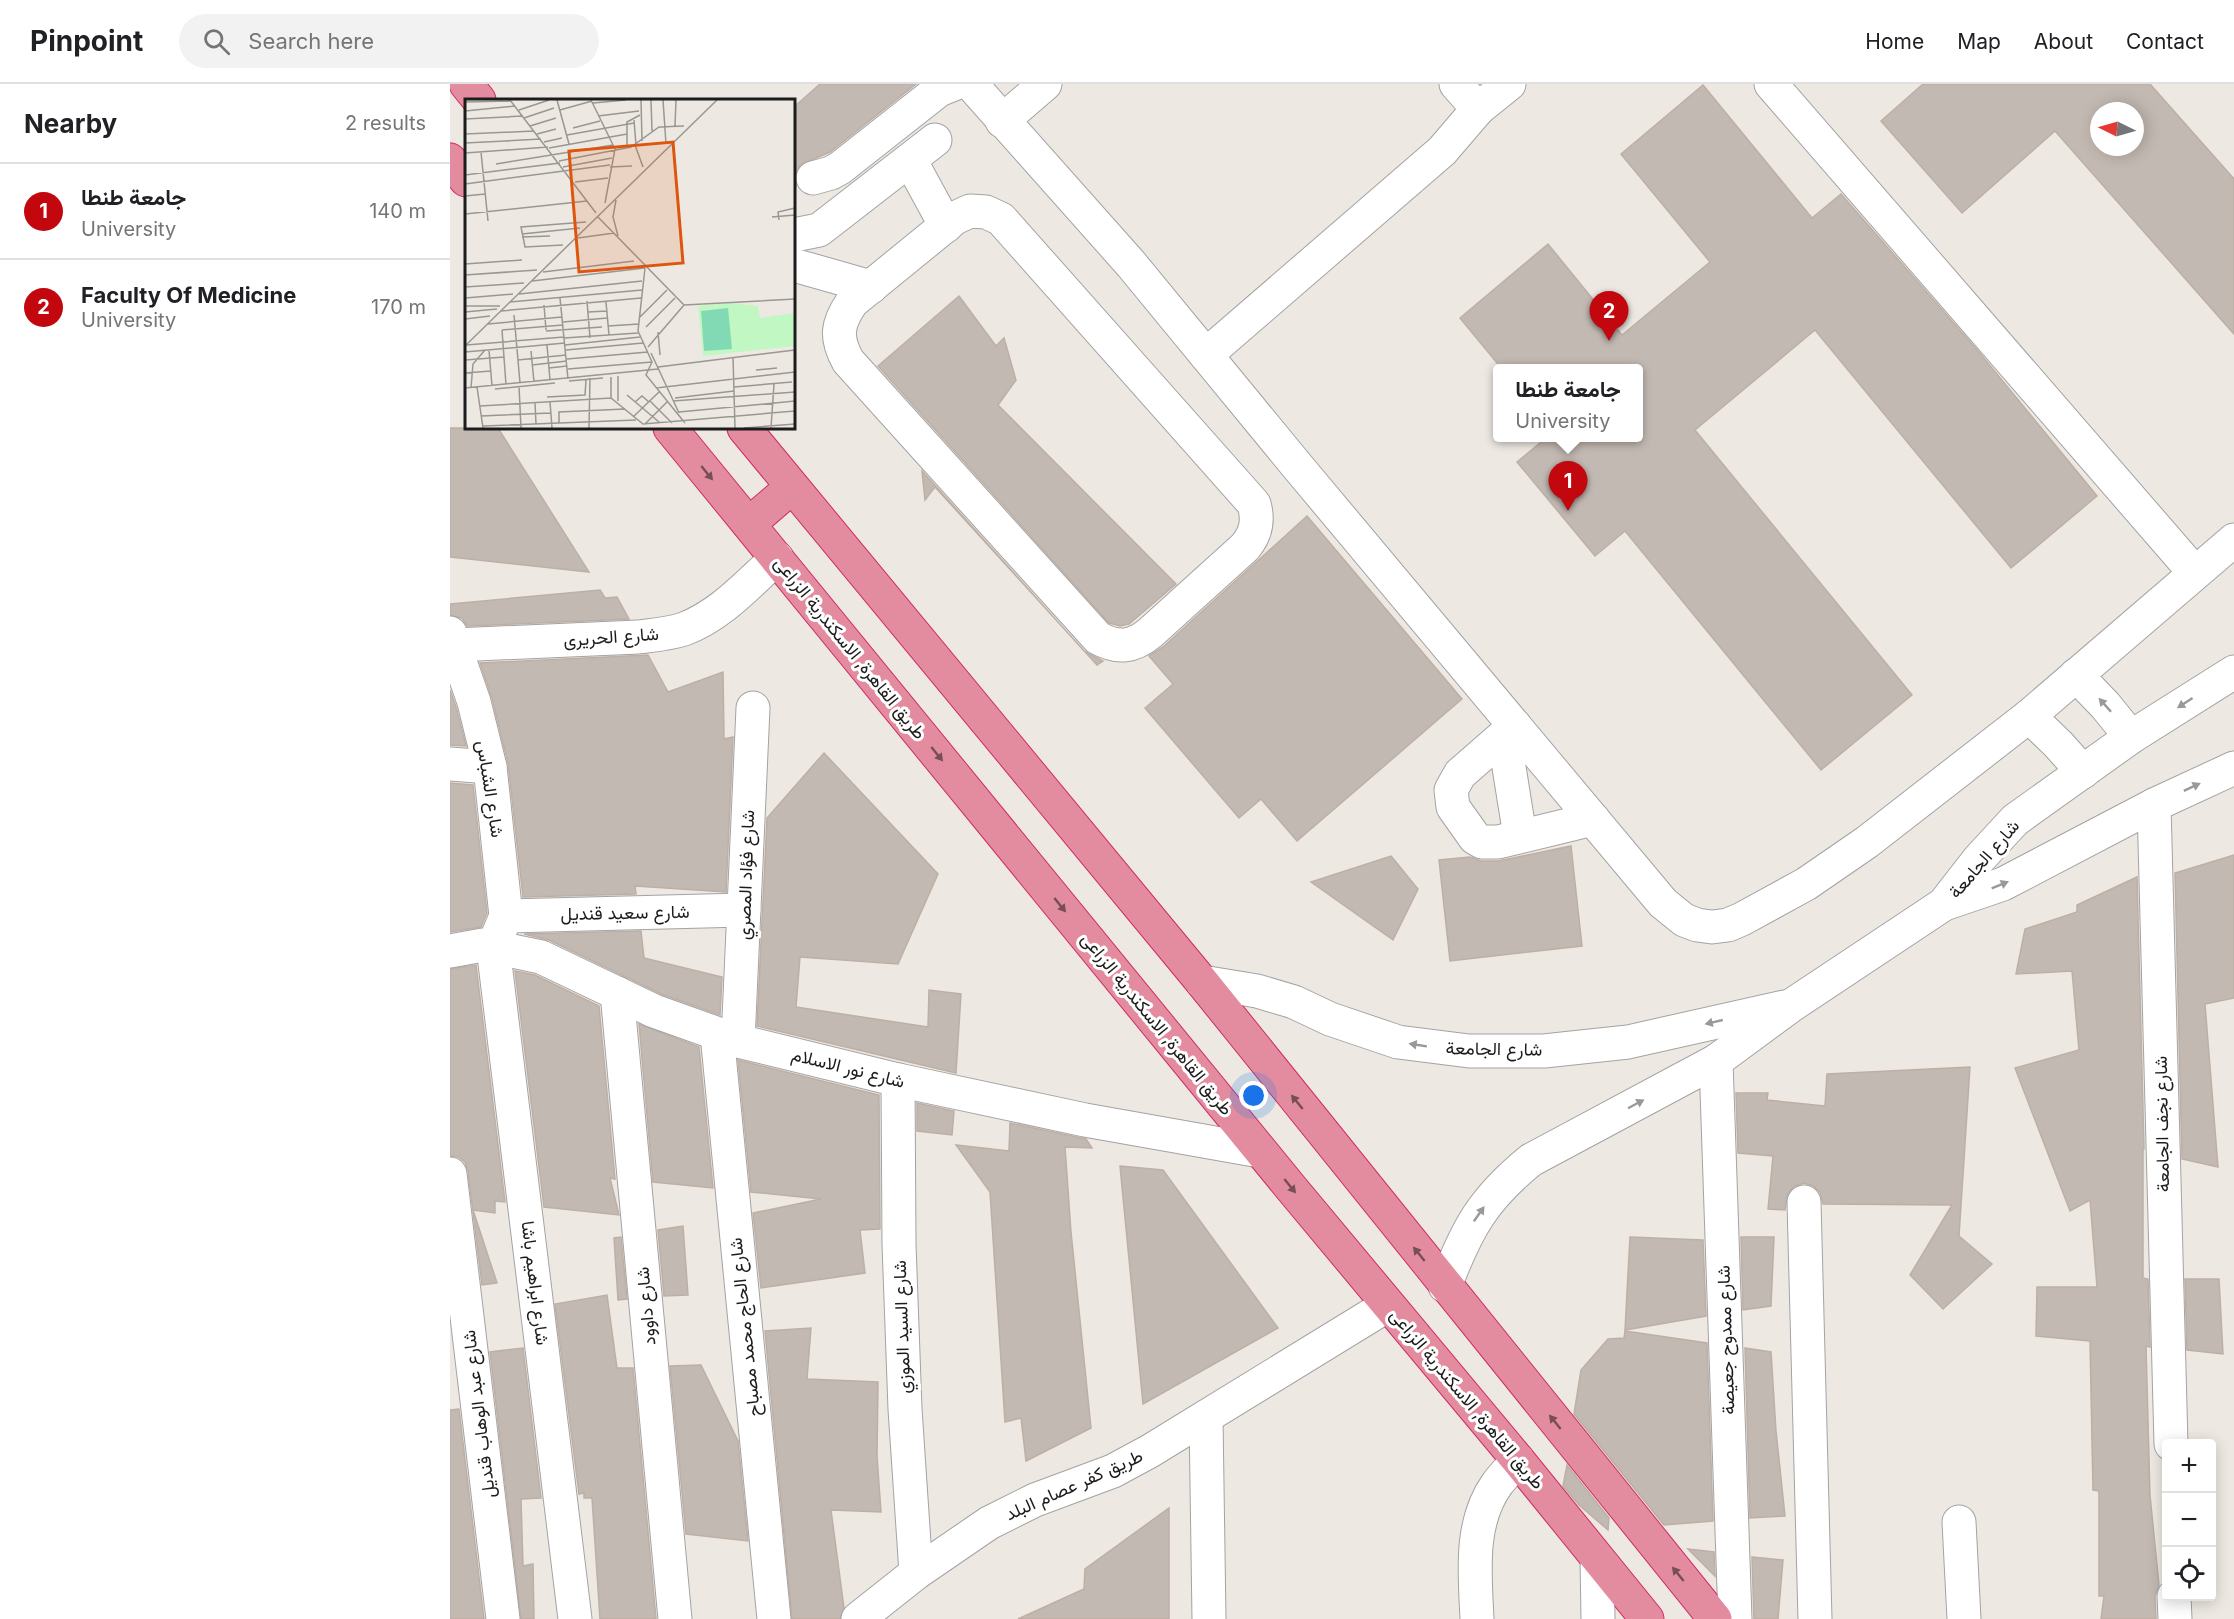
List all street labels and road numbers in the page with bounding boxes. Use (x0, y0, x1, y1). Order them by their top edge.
street label: طريق القاهرة, الاسكندرية الزراعى (769, 552, 931, 744)
street label: شارع الحريرى (562, 623, 660, 652)
street label: شارع الشباس (470, 739, 509, 839)
street label: شارع فؤاد المصري (733, 810, 763, 941)
street label: شارع الجامعة (1944, 815, 2025, 903)
street label: شارع سعيد قنديل (560, 901, 690, 926)
street label: طريق القاهرة, الاسكندرية الزراعى (1076, 928, 1238, 1120)
street label: شارع الجامعة (1445, 1037, 1543, 1062)
street label: شارع نور الاسلام (789, 1043, 907, 1094)
street label: شارع نجف الجامعة (2150, 1056, 2175, 1192)
street label: شارع ابراهيم باشا (515, 1220, 554, 1347)
street label: شارع الحاج محمد مصباح (725, 1236, 766, 1417)
street label: شارع السيد الموزي (889, 1260, 919, 1394)
street label: شارع ممدوح جعيصة (1712, 1265, 1741, 1415)
street label: شارع داوود (632, 1266, 661, 1346)
street label: طريق القاهرة, الاسكندرية الزراعى (1385, 1304, 1549, 1494)
street label: شارع عبد الوهاب قنديل (458, 1329, 501, 1499)
street label: طريق كفر عصام البلد (1002, 1445, 1147, 1526)

